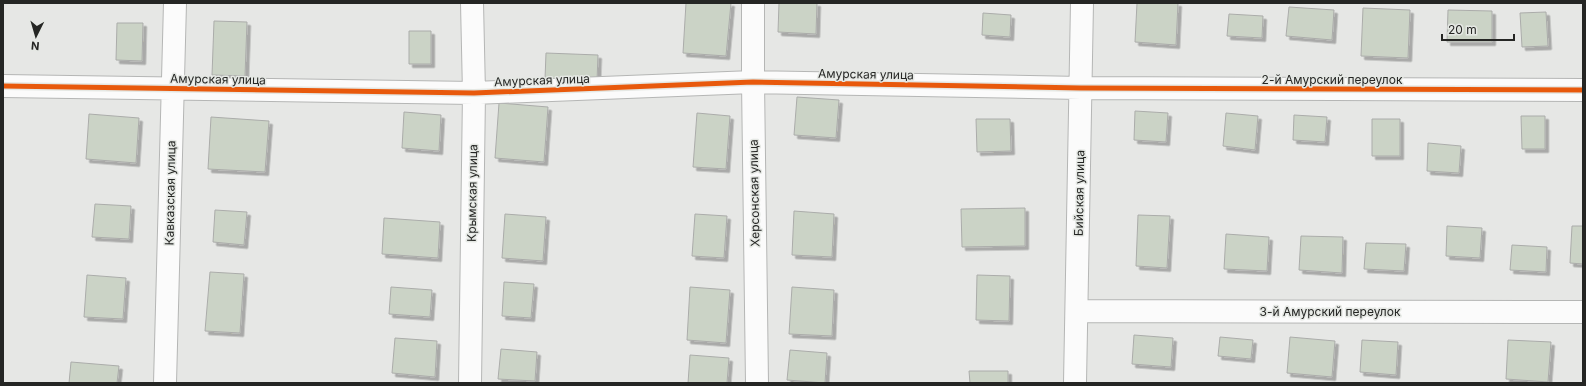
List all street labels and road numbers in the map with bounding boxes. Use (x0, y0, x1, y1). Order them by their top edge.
street label: Амурская улица (818, 66, 914, 82)
street label: Амурская улица (170, 71, 266, 87)
street label: Амурская улица (494, 71, 590, 89)
street label: 2-й Амурский переулок (1262, 72, 1403, 87)
street label: Херсонская улица (746, 139, 762, 247)
street label: Кавказская улица (162, 140, 178, 246)
street label: Крымская улица (464, 144, 480, 242)
street label: Бийская улица (1071, 150, 1087, 236)
street label: 3-й Амурский переулок (1260, 304, 1401, 319)

